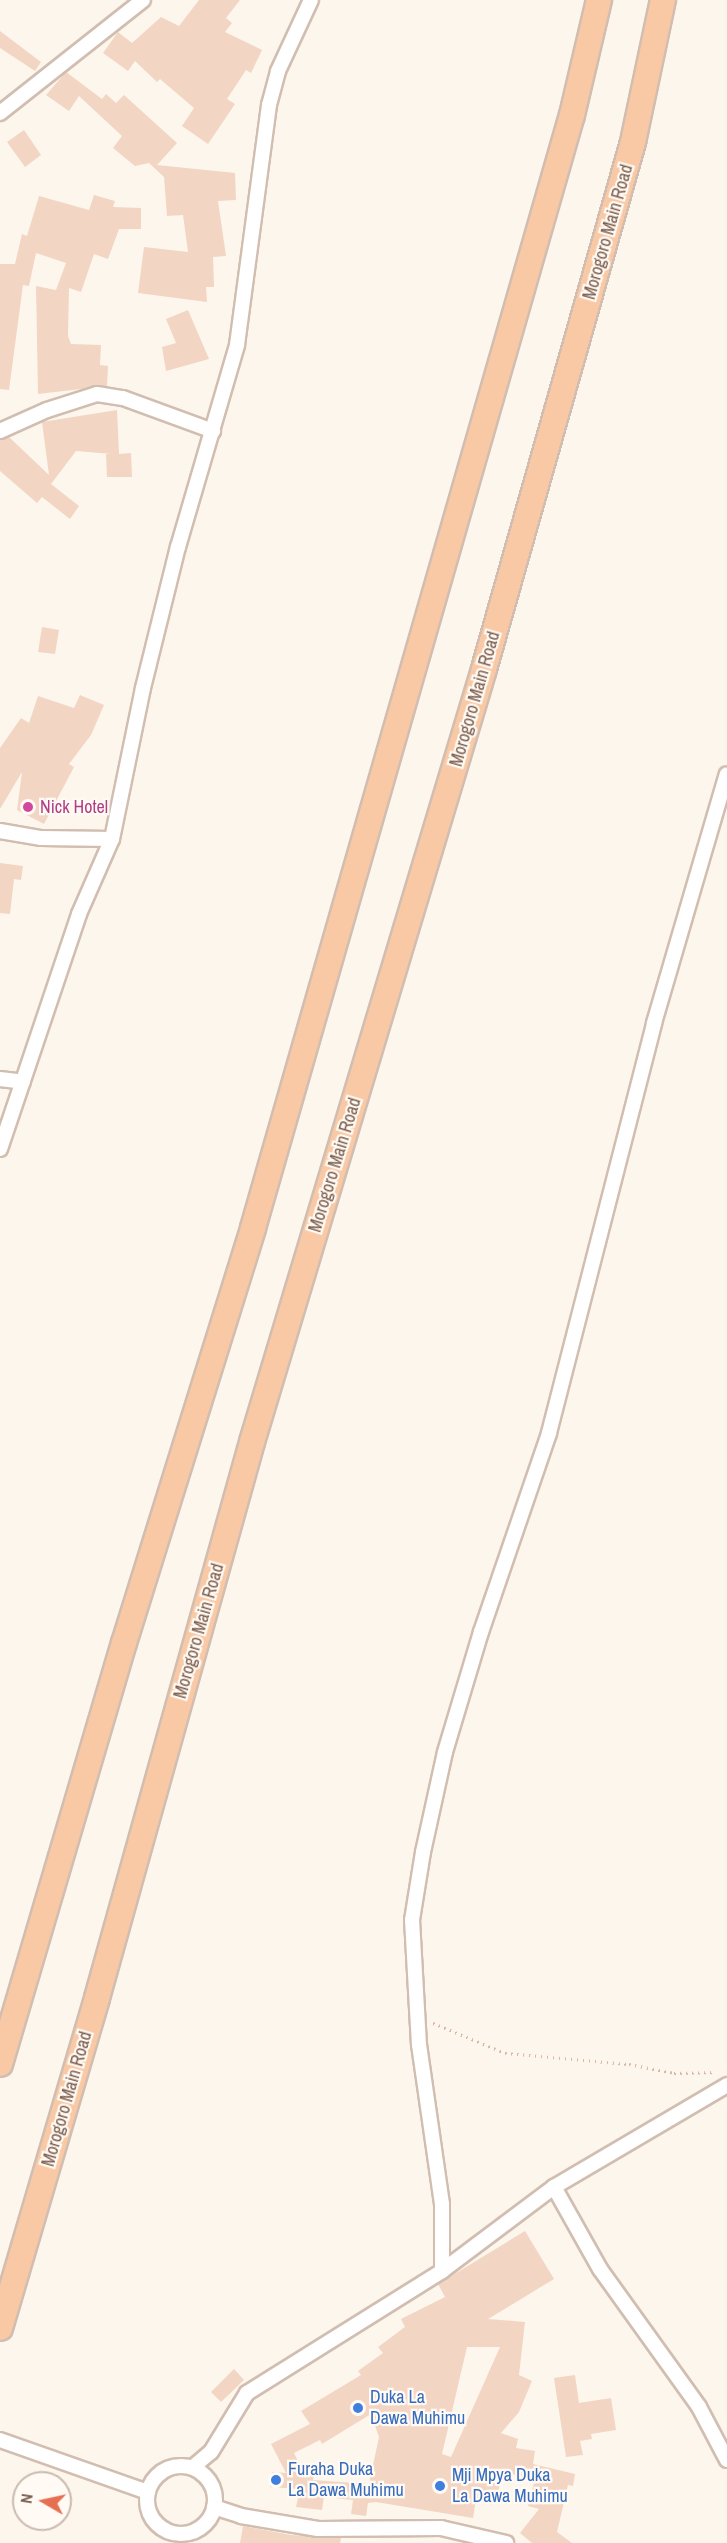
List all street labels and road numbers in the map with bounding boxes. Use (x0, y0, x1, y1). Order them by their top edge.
street label: Morogoro Main Road (578, 162, 638, 302)
street label: Morogoro Main Road (445, 629, 505, 769)
street label: Morogoro Main Road (304, 1095, 366, 1235)
street label: Morogoro Main Road (169, 1561, 229, 1701)
street label: Morogoro Main Road (37, 2029, 97, 2169)

